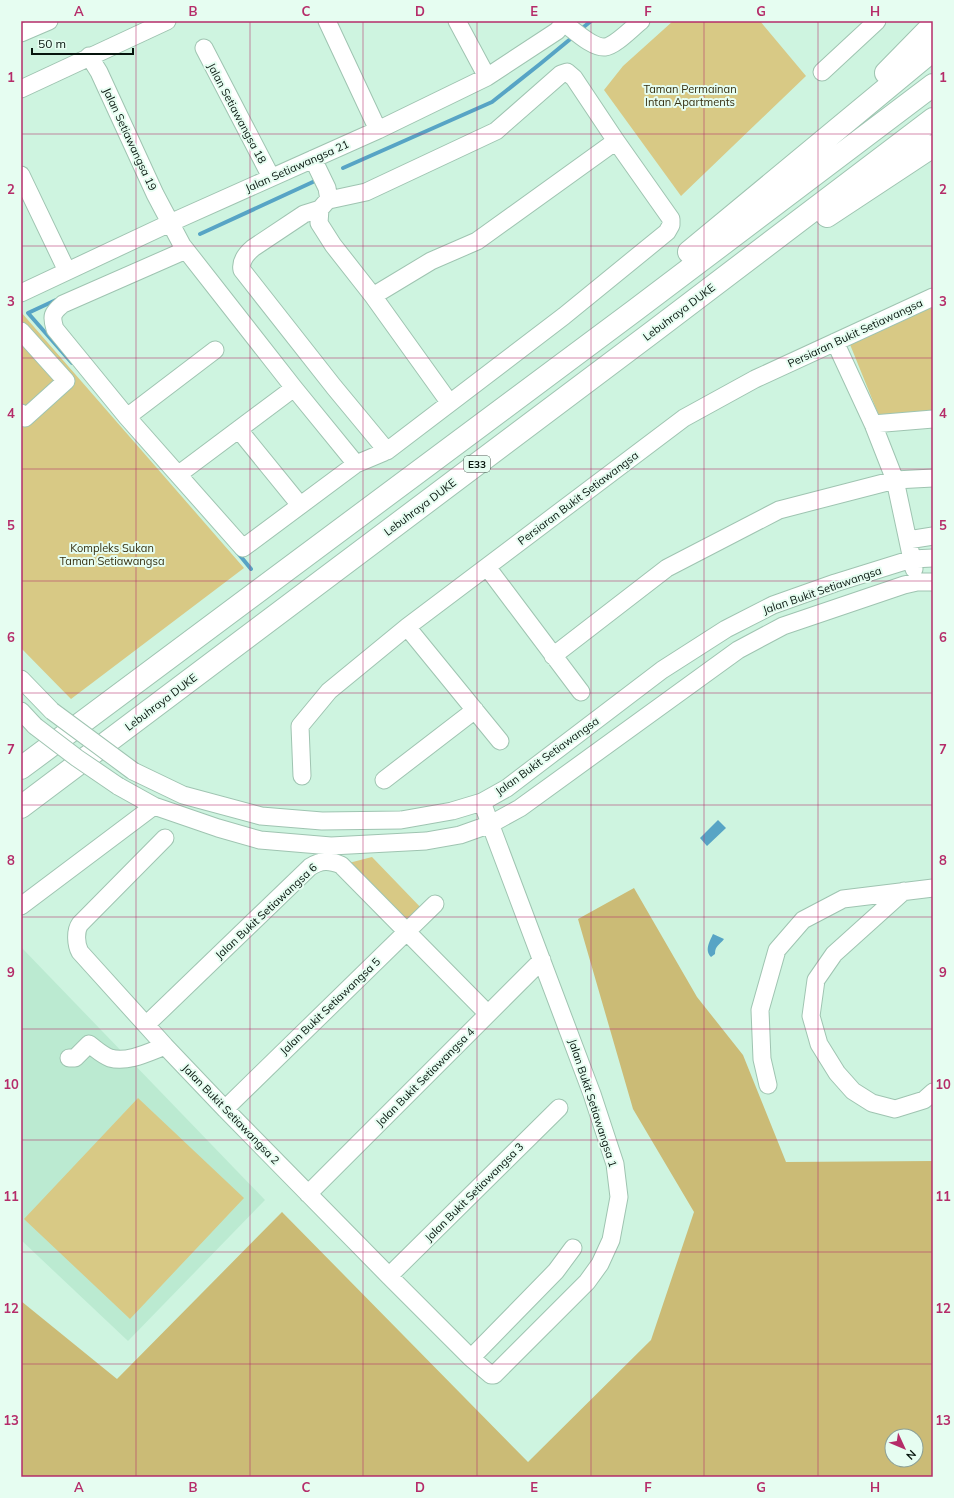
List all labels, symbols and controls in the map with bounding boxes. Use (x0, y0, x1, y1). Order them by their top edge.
text: A (74, 3, 84, 19)
text: B (189, 3, 198, 19)
text: C (302, 3, 311, 19)
text: D (415, 3, 425, 19)
text: E (530, 3, 538, 19)
text: F (644, 3, 652, 19)
text: G (756, 3, 766, 19)
text: H (870, 3, 880, 19)
scale bar (32, 30, 133, 56)
text: 50 m (38, 36, 66, 51)
street label: Jalan Setiawangsa 18 (205, 60, 270, 166)
text: 1 (7, 69, 15, 85)
text: 1 (939, 69, 947, 85)
park label: Taman Permainan Intan Apartments (643, 82, 737, 109)
street label: Jalan Setiawangsa 19 (100, 85, 160, 193)
street label: Jalan Setiawangsa 21 (243, 137, 351, 195)
text: 2 (7, 181, 15, 197)
text: 2 (939, 181, 947, 197)
street label: Lebuhraya DUKE (640, 280, 718, 344)
text: 3 (7, 293, 15, 309)
text: 3 (939, 293, 947, 309)
street label: Persiaran Bukit Setiawangsa (785, 296, 925, 370)
text: 4 (7, 405, 15, 421)
text: 4 (939, 405, 947, 421)
street label: Persiaran Bukit Setiawangsa (515, 448, 641, 548)
road number: E33 (464, 456, 490, 472)
street label: Lebuhraya DUKE (381, 475, 459, 539)
text: 5 (7, 517, 15, 533)
text: 5 (939, 517, 947, 533)
park label: Kompleks Sukan Taman Setiawangsa (59, 541, 165, 568)
street label: Jalan Bukit Setiawangsa (761, 563, 883, 617)
text: 6 (7, 629, 15, 645)
text: 6 (939, 629, 947, 645)
street label: Lebuhraya DUKE (122, 670, 200, 734)
street label: Jalan Bukit Setiawangsa (492, 714, 602, 798)
text: 7 (7, 741, 15, 757)
text: 7 (939, 741, 947, 757)
text: 8 (7, 852, 15, 868)
text: 8 (939, 852, 947, 868)
street label: Jalan Bukit Setiawangsa 6 (212, 860, 320, 962)
street label: Jalan Bukit Setiawangsa 5 (277, 954, 383, 1058)
text: 9 (7, 964, 15, 980)
text: 9 (939, 964, 947, 980)
street label: Jalan Bukit Setiawangsa 4 (373, 1024, 478, 1129)
street label: Jalan Bukit Setiawangsa 1 (566, 1037, 620, 1169)
street label: Jalan Bukit Setiawangsa 2 (179, 1061, 283, 1167)
text: 10 (3, 1076, 19, 1092)
text: 10 (935, 1076, 951, 1092)
street label: Jalan Bukit Setiawangsa 3 (422, 1140, 526, 1244)
text: 11 (3, 1188, 19, 1204)
text: 11 (935, 1188, 951, 1204)
text: 12 (3, 1300, 19, 1316)
text: 12 (935, 1300, 951, 1316)
text: 13 (3, 1412, 19, 1428)
text: 13 (935, 1412, 951, 1428)
north arrow (884, 1428, 924, 1468)
text: N (903, 1447, 919, 1463)
text: A (74, 1479, 84, 1495)
text: B (189, 1479, 198, 1495)
text: C (302, 1479, 311, 1495)
text: D (415, 1479, 425, 1495)
text: E (530, 1479, 538, 1495)
text: F (644, 1479, 652, 1495)
text: G (756, 1479, 766, 1495)
text: H (870, 1479, 880, 1495)

